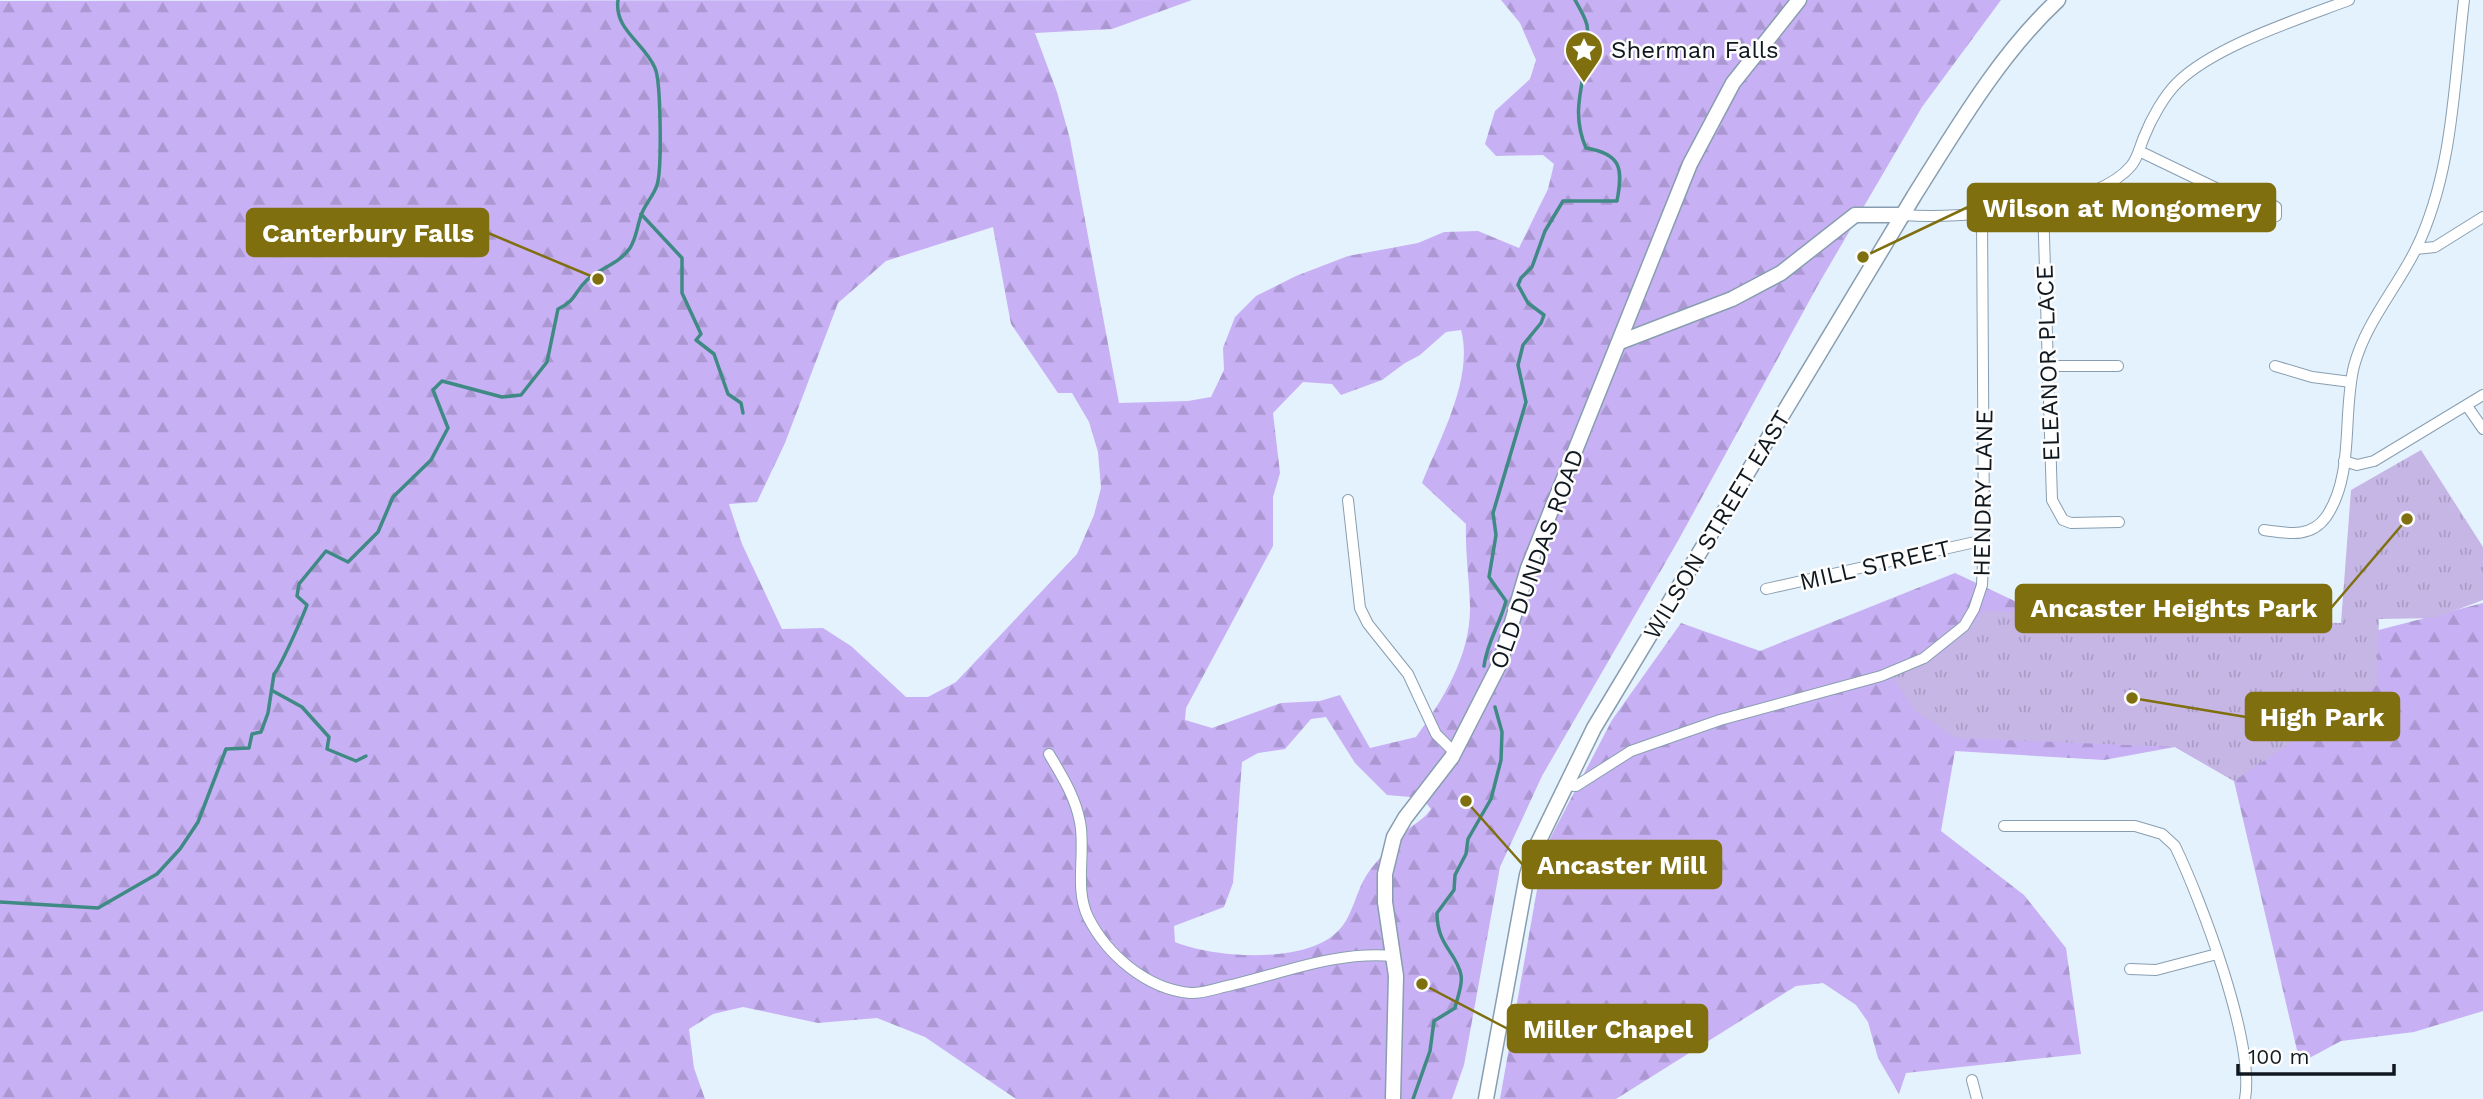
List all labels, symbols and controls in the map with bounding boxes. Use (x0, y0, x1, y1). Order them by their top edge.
place icon: Sherman Falls (1563, 29, 1605, 84)
place label: Sherman Falls (1611, 36, 1779, 64)
callout: Wilson at Mongomery (1968, 184, 2275, 231)
text: Wilson at Mongomery (1983, 193, 2262, 223)
callout: Canterbury Falls (247, 209, 488, 256)
text: Canterbury Falls (262, 218, 474, 248)
street label: ELEANOR PLACE (2031, 264, 2065, 462)
street label: WILSON STREET EAST (1638, 406, 1796, 644)
street label: HENDRY LANE (1968, 409, 1998, 577)
street label: OLD DUNDAS ROAD (1484, 445, 1590, 673)
street label: MILL STREET (1797, 534, 1953, 596)
callout: Ancaster Heights Park (2016, 585, 2331, 632)
text: Ancaster Heights Park (2031, 593, 2318, 623)
callout: High Park (2246, 693, 2399, 740)
text: High Park (2260, 702, 2385, 732)
callout: Ancaster Mill (1523, 841, 1721, 888)
text: Ancaster Mill (1537, 850, 1708, 880)
callout: Miller Chapel (1508, 1005, 1707, 1052)
text: Miller Chapel (1523, 1014, 1694, 1044)
scale bar (2238, 1032, 2394, 1076)
text: 100 m (2248, 1044, 2310, 1069)

